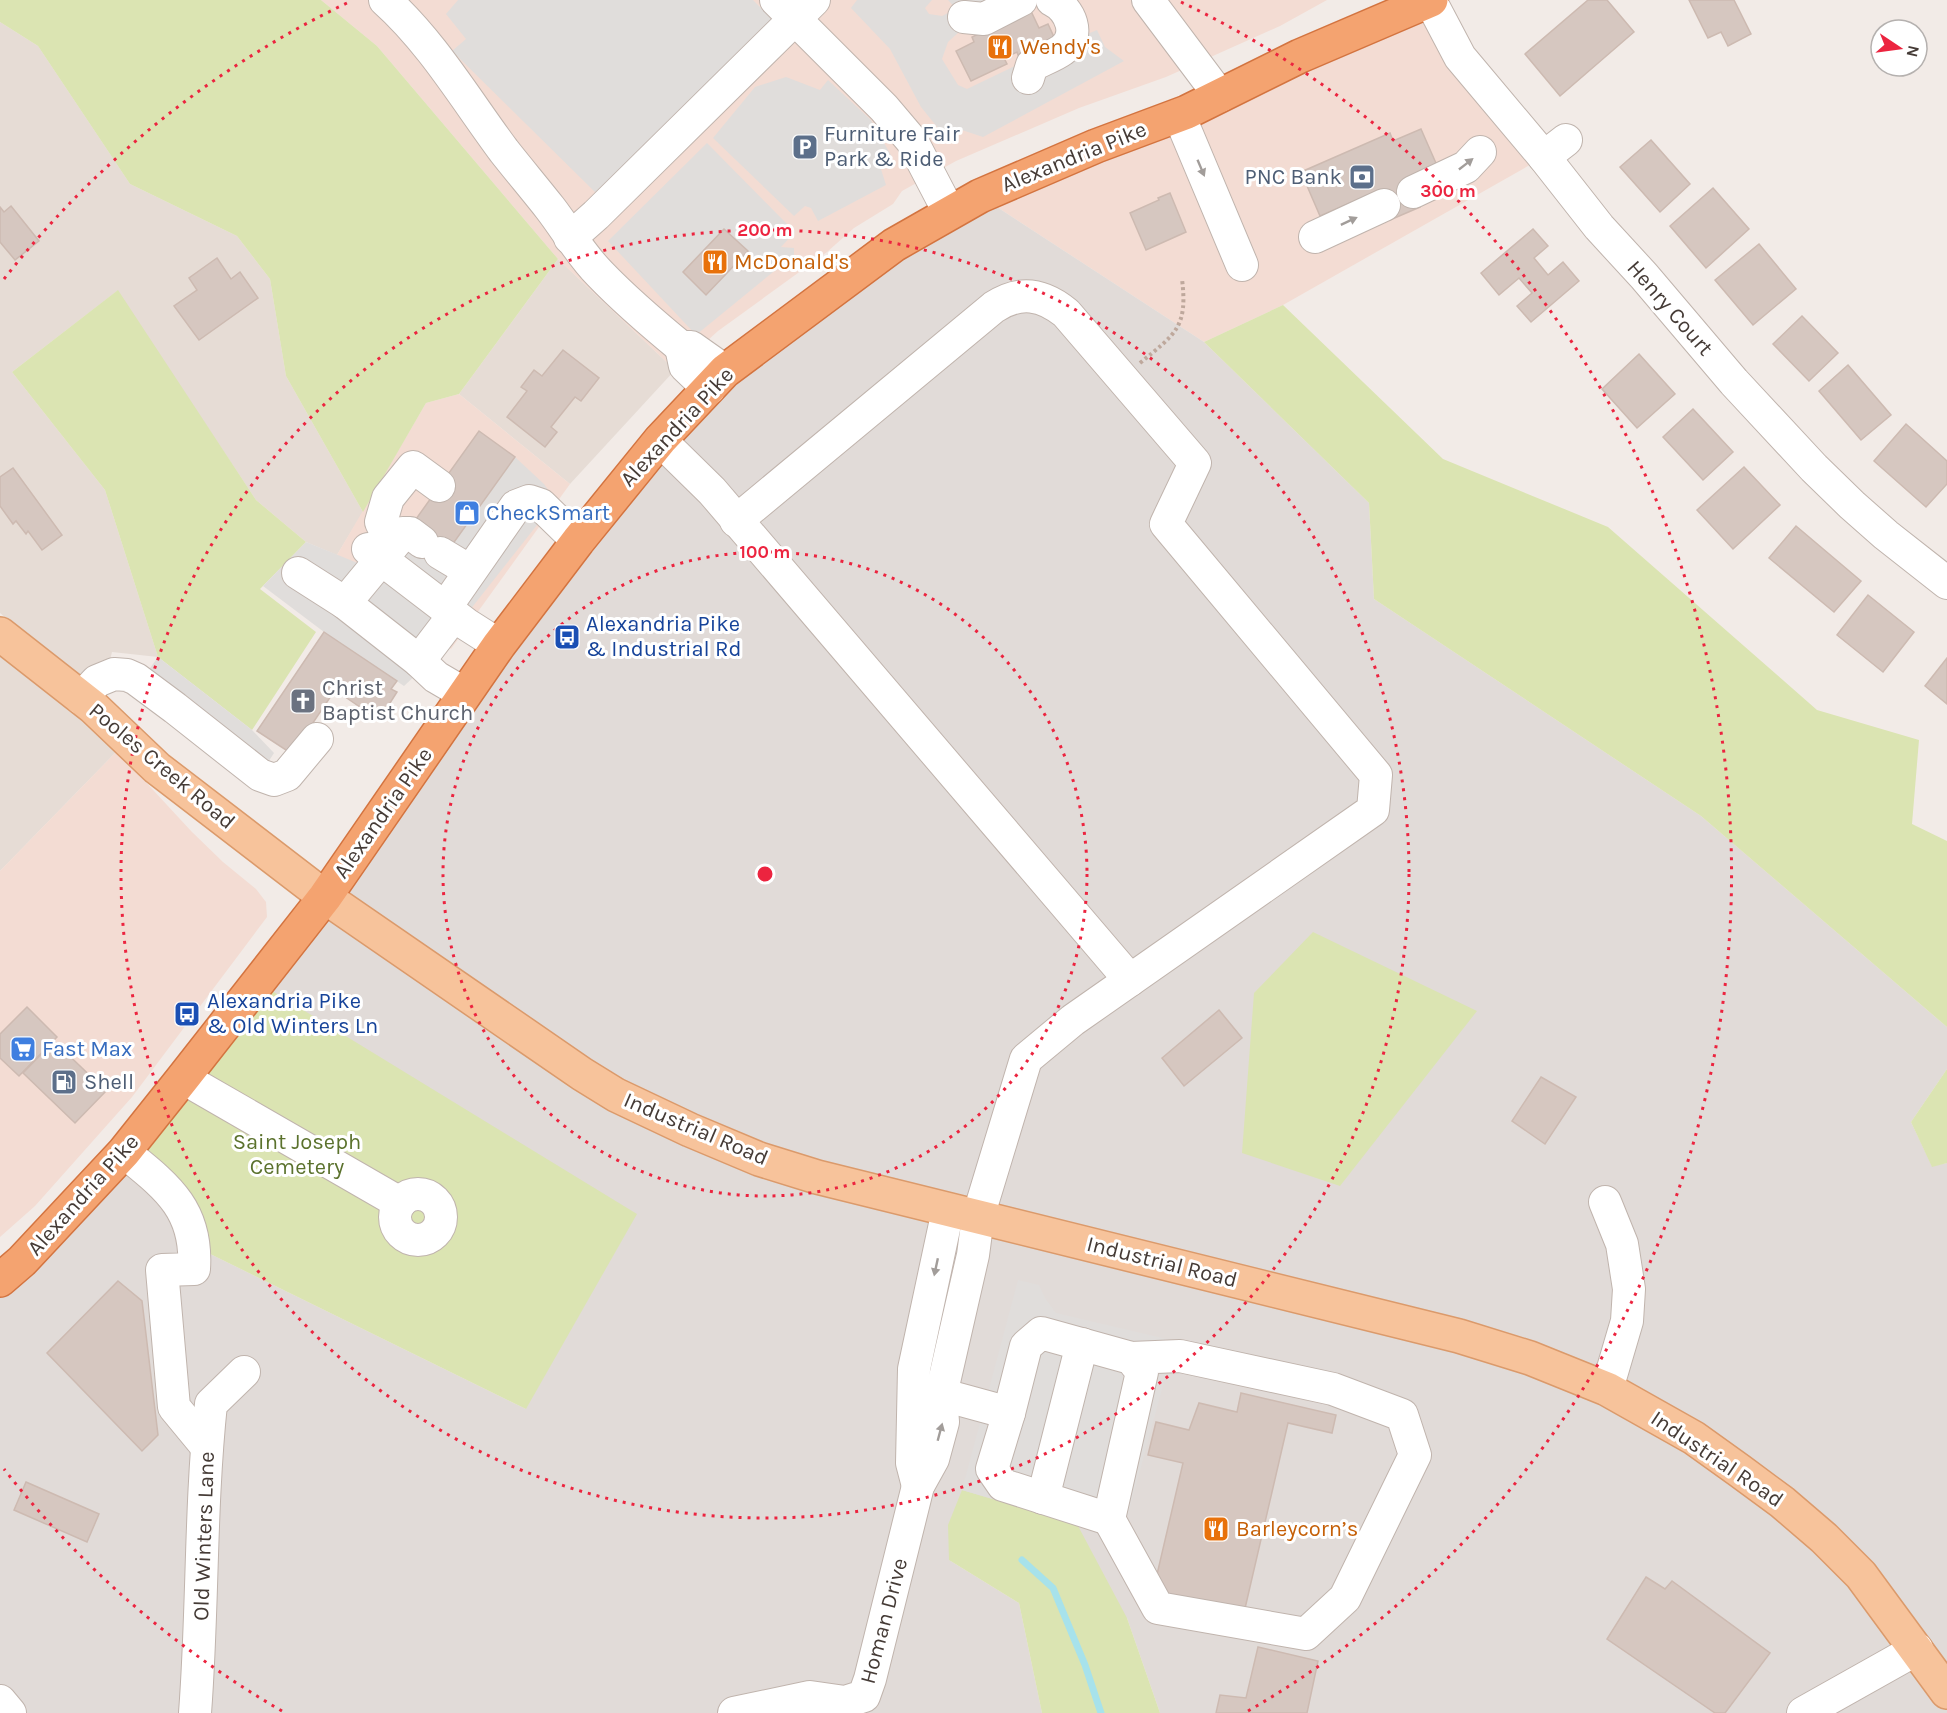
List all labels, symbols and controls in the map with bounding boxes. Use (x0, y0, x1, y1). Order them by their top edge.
north arrow (1869, 18, 1929, 78)
restaurant icon: Wendy's (985, 32, 1015, 62)
place label: Wendy's (1020, 34, 1101, 60)
text: N (1903, 44, 1924, 59)
street label: Alexandria Pike (998, 116, 1150, 198)
place label: Furniture Fair Park & Ride (824, 121, 960, 172)
parking icon: Furniture Fair Park & Ride (790, 132, 820, 162)
one-way arrow (1458, 158, 1474, 170)
one-way arrow (1197, 160, 1206, 177)
bank icon: PNC Bank (1347, 162, 1377, 192)
place label: PNC Bank (1245, 164, 1342, 190)
text: 300 m (1420, 180, 1476, 202)
one-way arrow (1341, 216, 1358, 225)
text: 200 m (737, 219, 793, 241)
restaurant icon: McDonald's (700, 247, 730, 277)
place label: McDonald's (734, 249, 850, 275)
street label: Henry Court (1622, 255, 1718, 361)
street label: Alexandria Pike (615, 362, 739, 492)
shop icon: CheckSmart (452, 498, 482, 528)
place label: CheckSmart (486, 500, 610, 526)
text: 100 m (740, 541, 790, 563)
place label: Alexandria Pike & Industrial Rd (586, 611, 741, 662)
bus stop icon: Alexandria Pike & Industrial Rd (552, 622, 582, 652)
place label: Christ Baptist Church (322, 675, 473, 726)
church icon: Christ Baptist Church (288, 686, 318, 716)
street label: Pooles Creek Road (84, 697, 240, 835)
street label: Alexandria Pike (328, 742, 438, 884)
centre of rings (755, 864, 775, 884)
place label: Alexandria Pike & Old Winters Ln (207, 988, 378, 1039)
bus stop icon: Alexandria Pike & Old Winters Ln (172, 999, 202, 1029)
supermarket icon: Fast Max (8, 1034, 38, 1064)
place label: Fast Max (42, 1036, 132, 1062)
fuel station icon: Shell (49, 1067, 79, 1097)
place label: Shell (84, 1069, 134, 1095)
street label: Industrial Road (620, 1087, 772, 1171)
street label: Alexandria Pike (22, 1129, 144, 1261)
park label: Saint Joseph Cemetery (233, 1129, 361, 1180)
street label: Industrial Road (1084, 1231, 1240, 1293)
one-way arrow (931, 1258, 940, 1277)
street label: Industrial Road (1646, 1405, 1788, 1513)
one-way arrow (936, 1423, 945, 1441)
street label: Old Winters Lane (188, 1451, 220, 1621)
restaurant icon: Barleycorn’s (1201, 1514, 1231, 1544)
place label: Barleycorn’s (1236, 1516, 1358, 1542)
street label: Homan Drive (855, 1555, 913, 1687)

